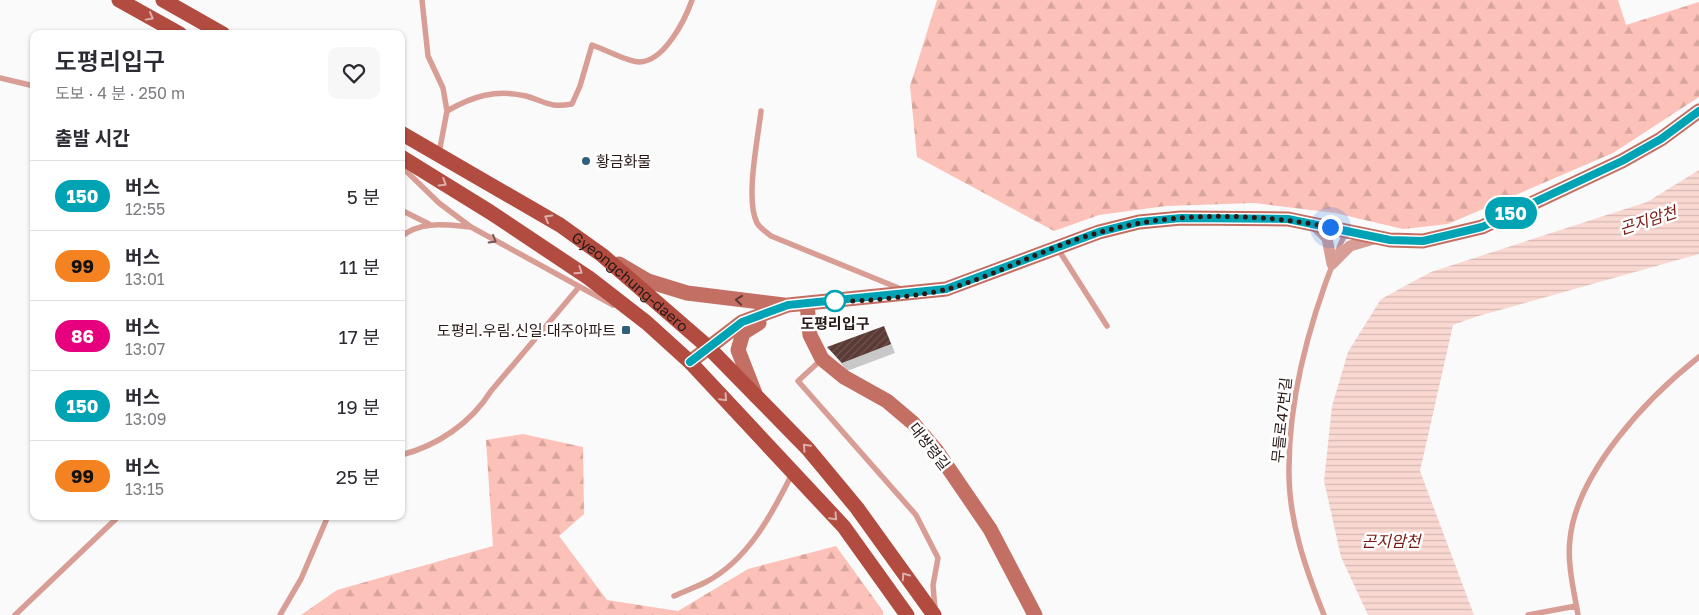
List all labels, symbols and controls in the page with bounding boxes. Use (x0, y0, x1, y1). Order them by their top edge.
one-way arrow (144, 11, 153, 21)
text: 도평리입구 (55, 46, 165, 75)
button: heart (328, 47, 380, 99)
text: 도보 · 4 분 · 250 m (55, 83, 185, 103)
text: 출발 시간 (55, 126, 130, 149)
place label: 황금화물 (596, 152, 651, 170)
marker: 황금화물 (580, 155, 592, 167)
text: 버스 (125, 175, 160, 198)
one-way arrow (437, 177, 446, 186)
text: 150 (67, 185, 98, 207)
text: 5 분 (347, 185, 380, 208)
line badge: 150 (1482, 197, 1540, 229)
text: 12:55 (125, 199, 165, 219)
water label: 곤지암천 (1617, 201, 1681, 239)
text: 150 (1495, 202, 1527, 224)
one-way arrow (544, 214, 553, 224)
your location (1318, 215, 1343, 240)
street label: Gyeongchung-daero (569, 228, 693, 335)
one-way arrow (488, 233, 497, 243)
text: 버스 (125, 245, 160, 268)
text: 99 (71, 255, 94, 277)
text: 11 분 (339, 255, 380, 278)
one-way arrow (574, 265, 583, 275)
text: 13:01 (125, 269, 165, 289)
marker: 도평리입구 (824, 290, 846, 312)
one-way arrow (735, 295, 743, 306)
place label: 도평리입구 (800, 314, 870, 332)
text: 버스 (125, 315, 160, 338)
place label: 도평리.우림.신일.대주아파트 (437, 321, 616, 339)
marker: 도평리.우림.신일.대주아파트 (620, 324, 632, 336)
text: 86 (71, 325, 94, 347)
text: 17 분 (338, 325, 380, 348)
text: 13:07 (125, 339, 165, 359)
street label: 무들로47번길 (1268, 376, 1294, 464)
text: 버스 (125, 385, 160, 408)
one-way arrow (718, 392, 727, 401)
text: 150 (67, 395, 98, 417)
text: 19 분 (337, 395, 380, 418)
text: 13:09 (125, 409, 167, 429)
street label: 대쌍령길 (906, 419, 954, 473)
one-way arrow (803, 443, 812, 452)
text: 버스 (125, 455, 160, 478)
text: 99 (71, 465, 94, 487)
text: 25 분 (336, 465, 380, 488)
text: 13:15 (125, 479, 164, 499)
one-way arrow (828, 511, 837, 520)
water label: 곤지암천 (1362, 531, 1423, 551)
one-way arrow (902, 572, 911, 581)

